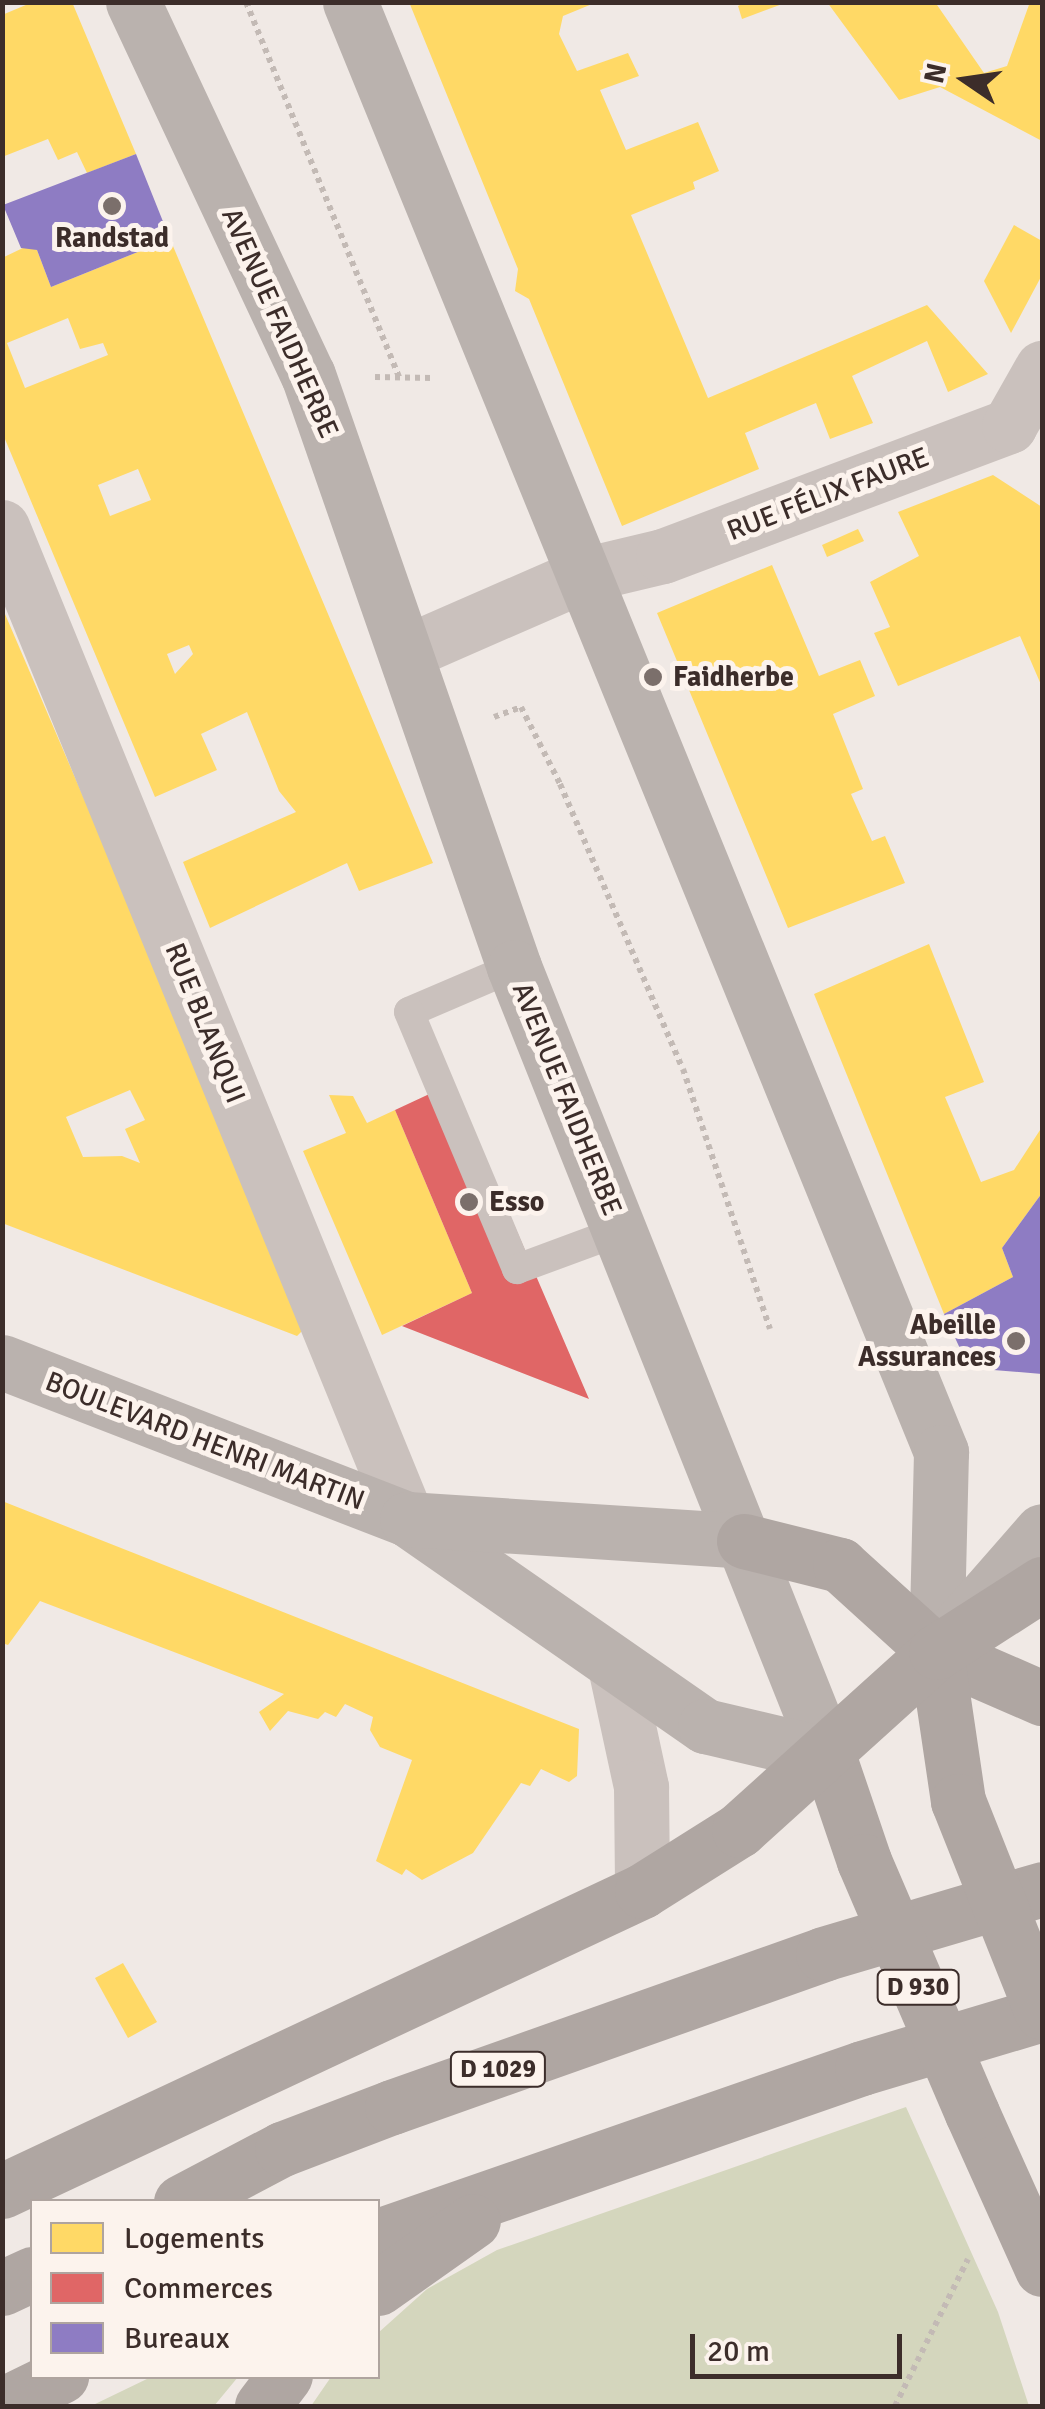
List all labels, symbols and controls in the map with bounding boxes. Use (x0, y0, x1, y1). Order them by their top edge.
north arrow (915, 30, 1015, 130)
text: N (917, 60, 955, 87)
marker: Randstad (101, 195, 123, 217)
street label: AVENUE FAIDHERBE (214, 203, 346, 443)
place label: Randstad (55, 221, 169, 255)
street label: RUE FÉLIX FAURE (722, 440, 934, 548)
place label: Faidherbe (673, 660, 794, 694)
marker: Faidherbe (642, 666, 664, 688)
street label: RUE BLANQUI (158, 938, 252, 1108)
street label: AVENUE FAIDHERBE (505, 978, 629, 1220)
place label: Esso (489, 1185, 544, 1219)
marker: Esso (458, 1191, 480, 1213)
place label: Abeille Assurances (858, 1308, 996, 1374)
marker: Abeille Assurances (1005, 1330, 1027, 1352)
street label: BOULEVARD HENRI MARTIN (41, 1365, 369, 1517)
road number: D 930 (876, 1967, 960, 2007)
road number: D 1029 (448, 2049, 548, 2089)
legend (30, 2199, 380, 2379)
text: Logements (124, 2220, 264, 2257)
text: Commerces (124, 2270, 273, 2307)
scale bar (695, 2314, 908, 2376)
text: Bureaux (124, 2320, 229, 2357)
text: 20 m (707, 2333, 770, 2370)

